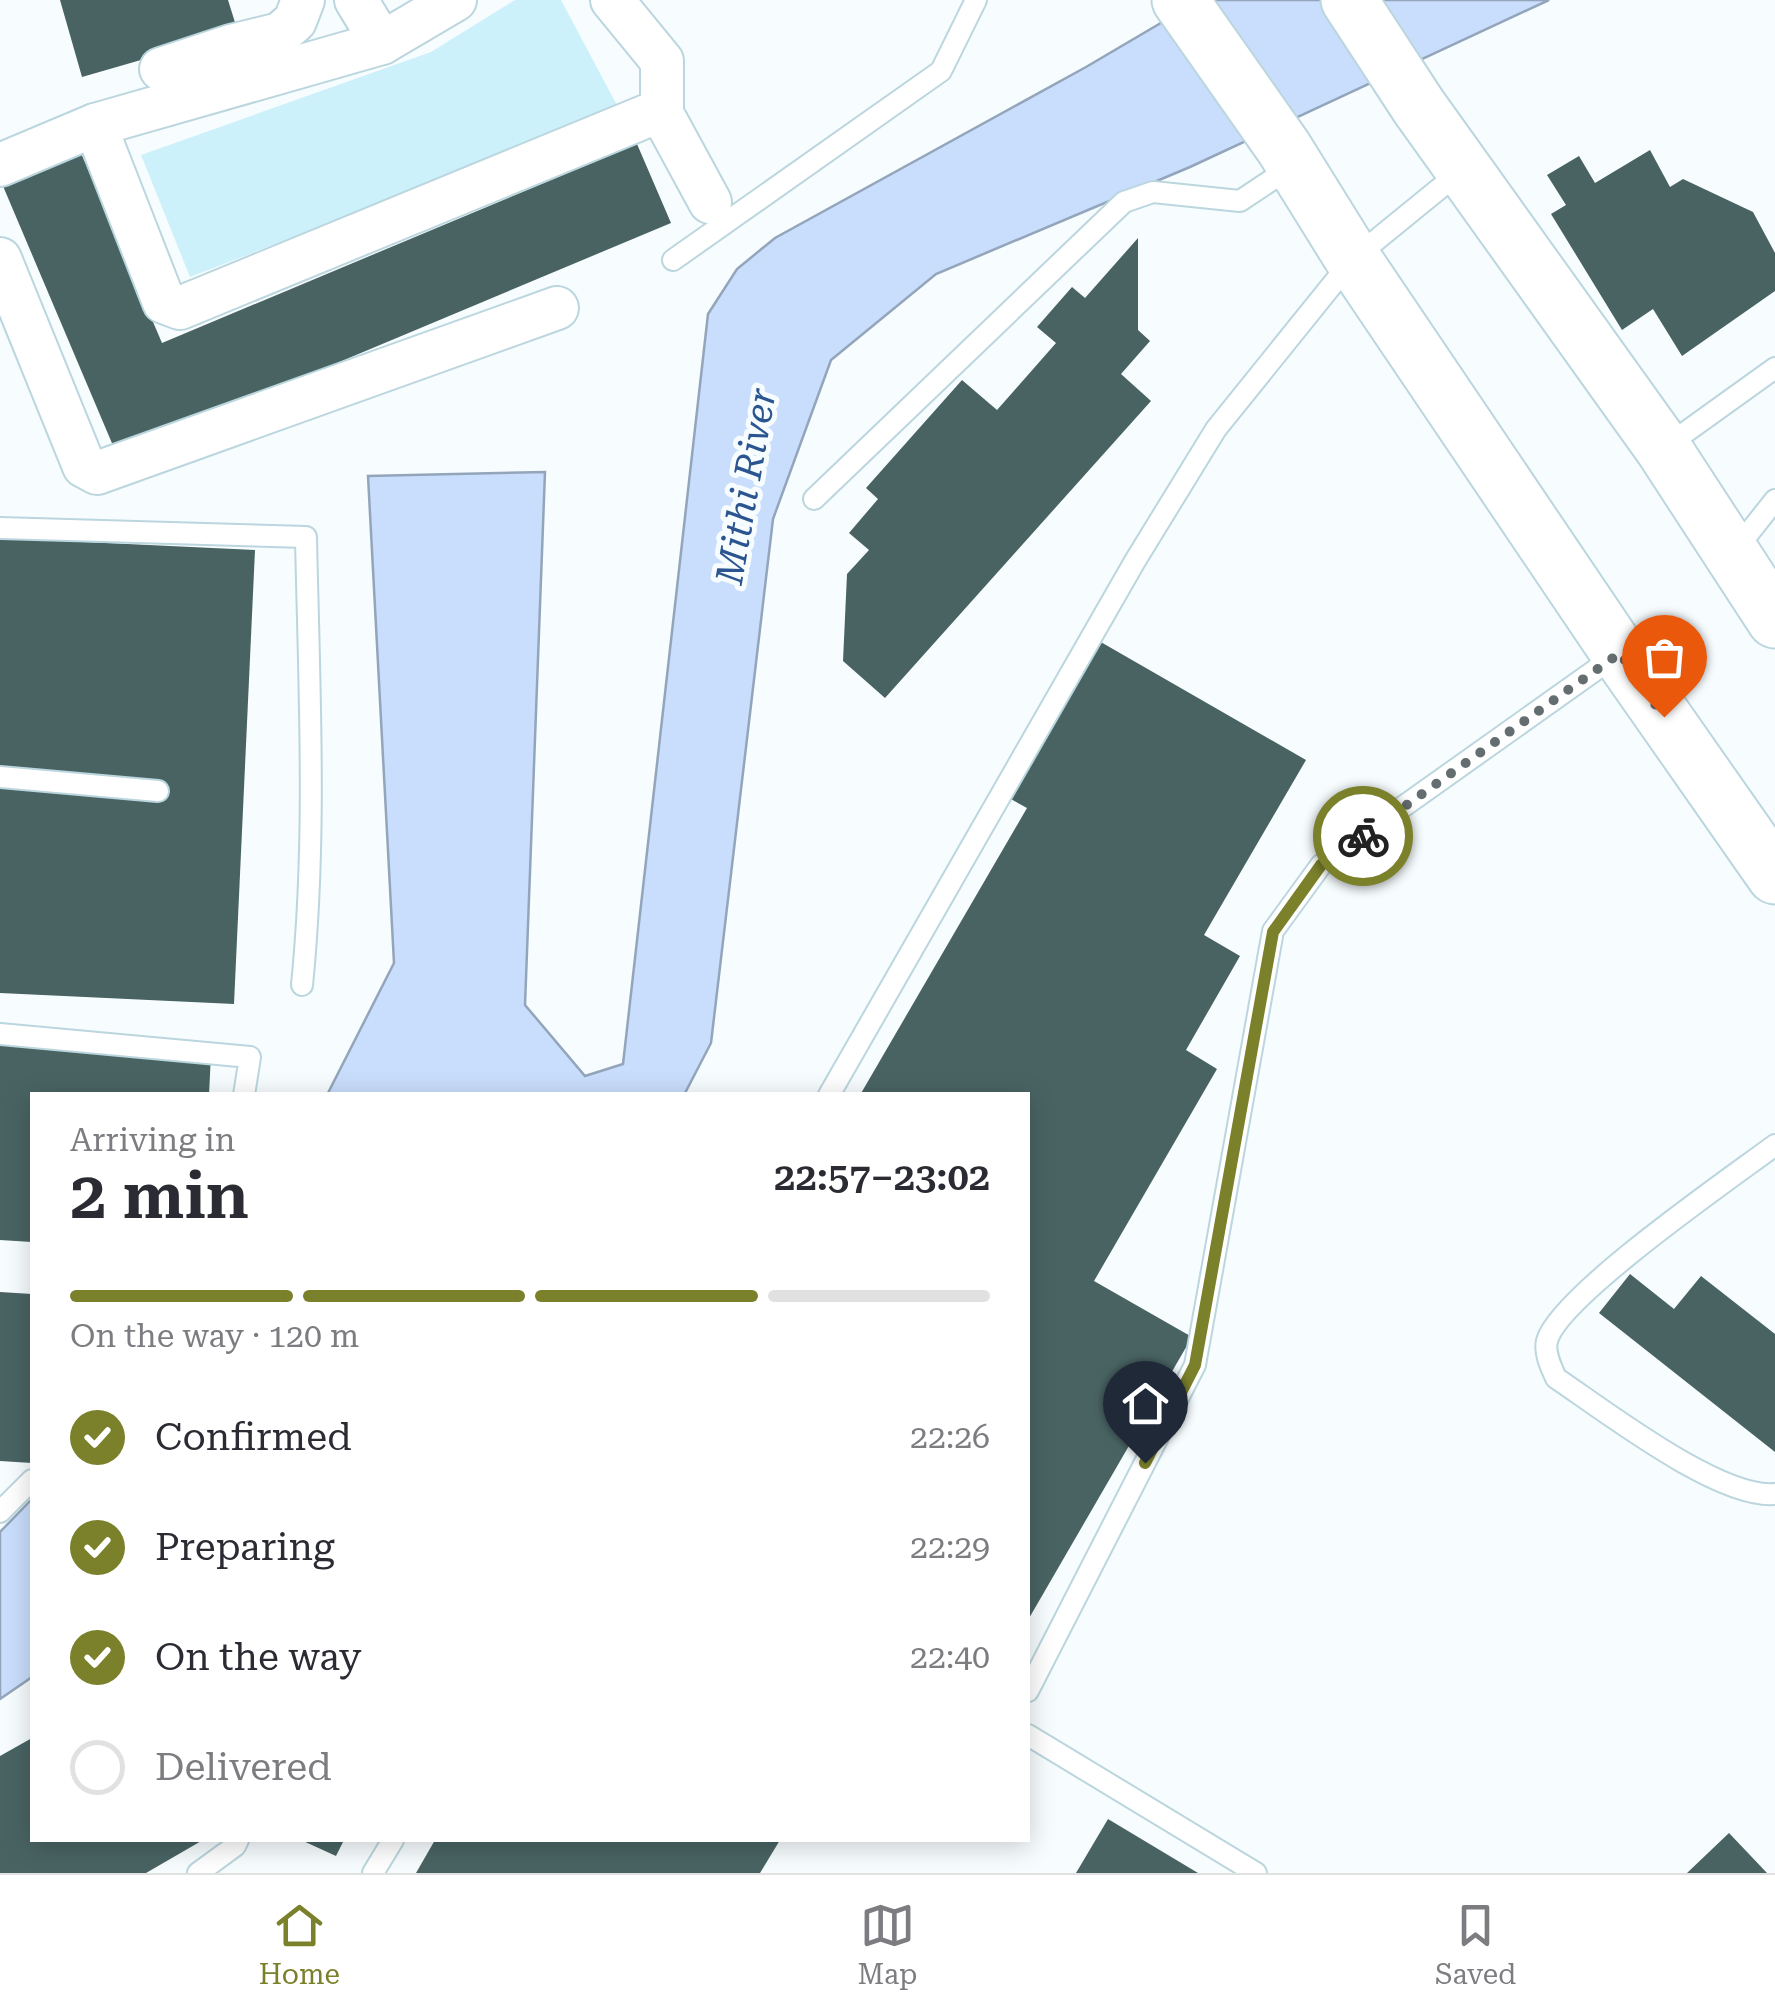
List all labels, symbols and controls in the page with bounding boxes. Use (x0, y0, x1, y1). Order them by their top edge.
water label: Mithi River (707, 384, 785, 589)
pin (1622, 615, 1707, 718)
icon: bag (1637, 630, 1692, 685)
courier (1313, 786, 1413, 886)
icon: bike (1336, 809, 1391, 864)
text: Arriving in (70, 1121, 235, 1159)
text: 22:57–23:02 (774, 1155, 990, 1199)
text: 2 min (70, 1158, 249, 1234)
text: On the way · 120 m (70, 1317, 359, 1355)
pin (1103, 1361, 1188, 1464)
icon: home (1118, 1376, 1173, 1431)
icon: check (70, 1410, 125, 1465)
text: Confirmed (155, 1415, 352, 1459)
text: 22:26 (910, 1418, 990, 1456)
icon: check (70, 1520, 125, 1575)
text: Preparing (155, 1525, 335, 1569)
text: 22:29 (910, 1528, 990, 1566)
icon: check (70, 1630, 125, 1685)
text: On the way (155, 1635, 361, 1679)
text: 22:40 (910, 1638, 990, 1676)
text: Delivered (155, 1745, 332, 1789)
tab: Home (259, 1898, 340, 1991)
tab: Map (858, 1898, 917, 1991)
tab: Saved (1435, 1898, 1516, 1991)

